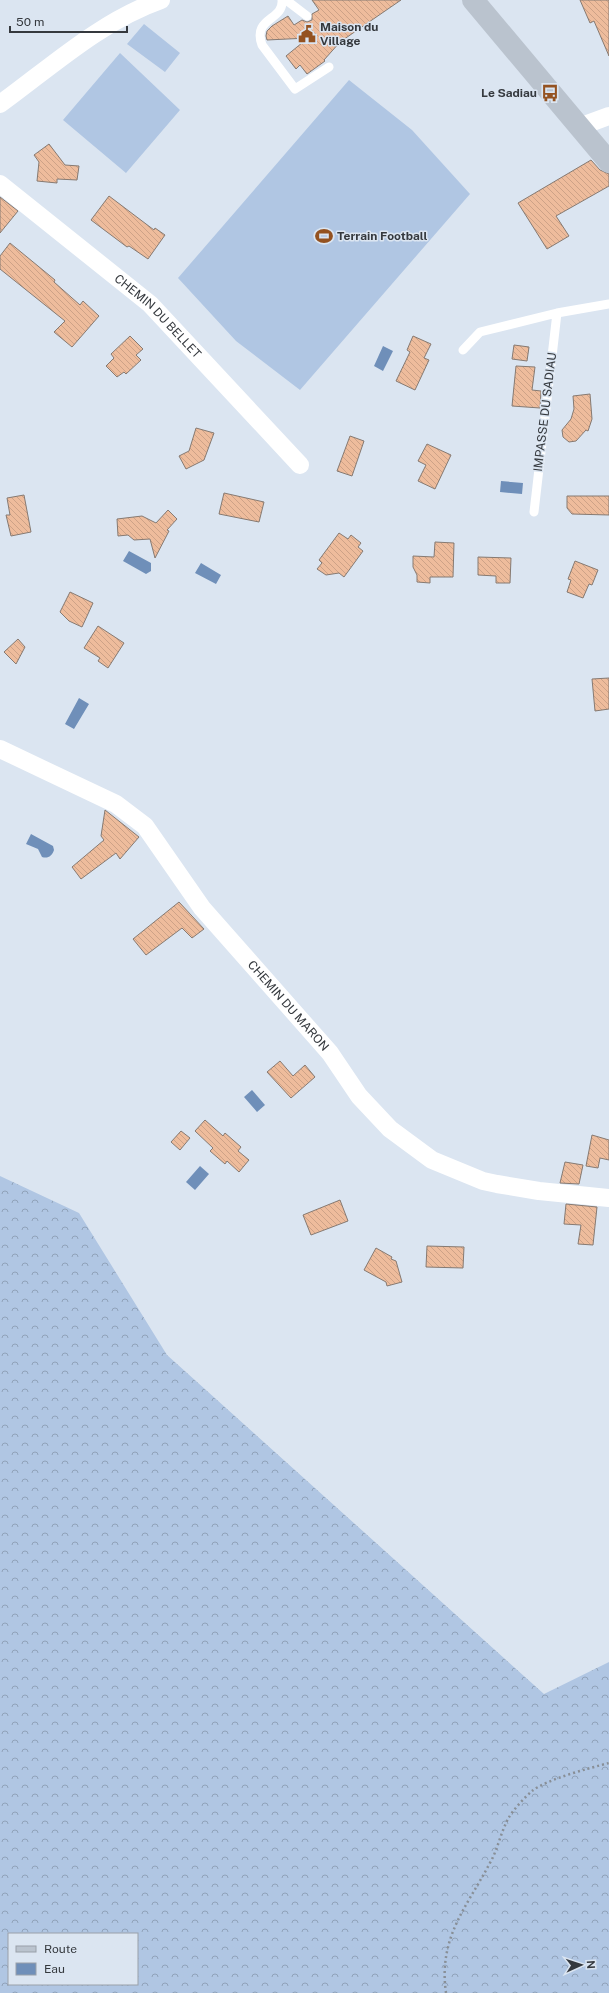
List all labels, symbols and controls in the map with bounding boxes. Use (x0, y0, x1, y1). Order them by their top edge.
scale bar (10, 8, 127, 34)
text: 50 m (16, 15, 44, 29)
place label: Maison du Village (320, 20, 378, 48)
public building icon: Maison du Village (297, 24, 317, 44)
bus stop icon: Le Sadiau (540, 83, 560, 103)
place label: Le Sadiau (481, 86, 537, 100)
sports icon: Terrain Football (314, 226, 334, 246)
place label: Terrain Football (337, 229, 428, 243)
street label: CHEMIN DU BELLET (112, 271, 204, 361)
street label: IMPASSE DU SADIAU (531, 352, 559, 472)
street label: CHEMIN DU MARON (245, 958, 332, 1054)
legend (8, 1933, 138, 1985)
text: Route (44, 1942, 77, 1956)
north arrow (561, 1945, 601, 1985)
text: N (585, 1960, 597, 1969)
text: Eau (44, 1962, 65, 1976)

